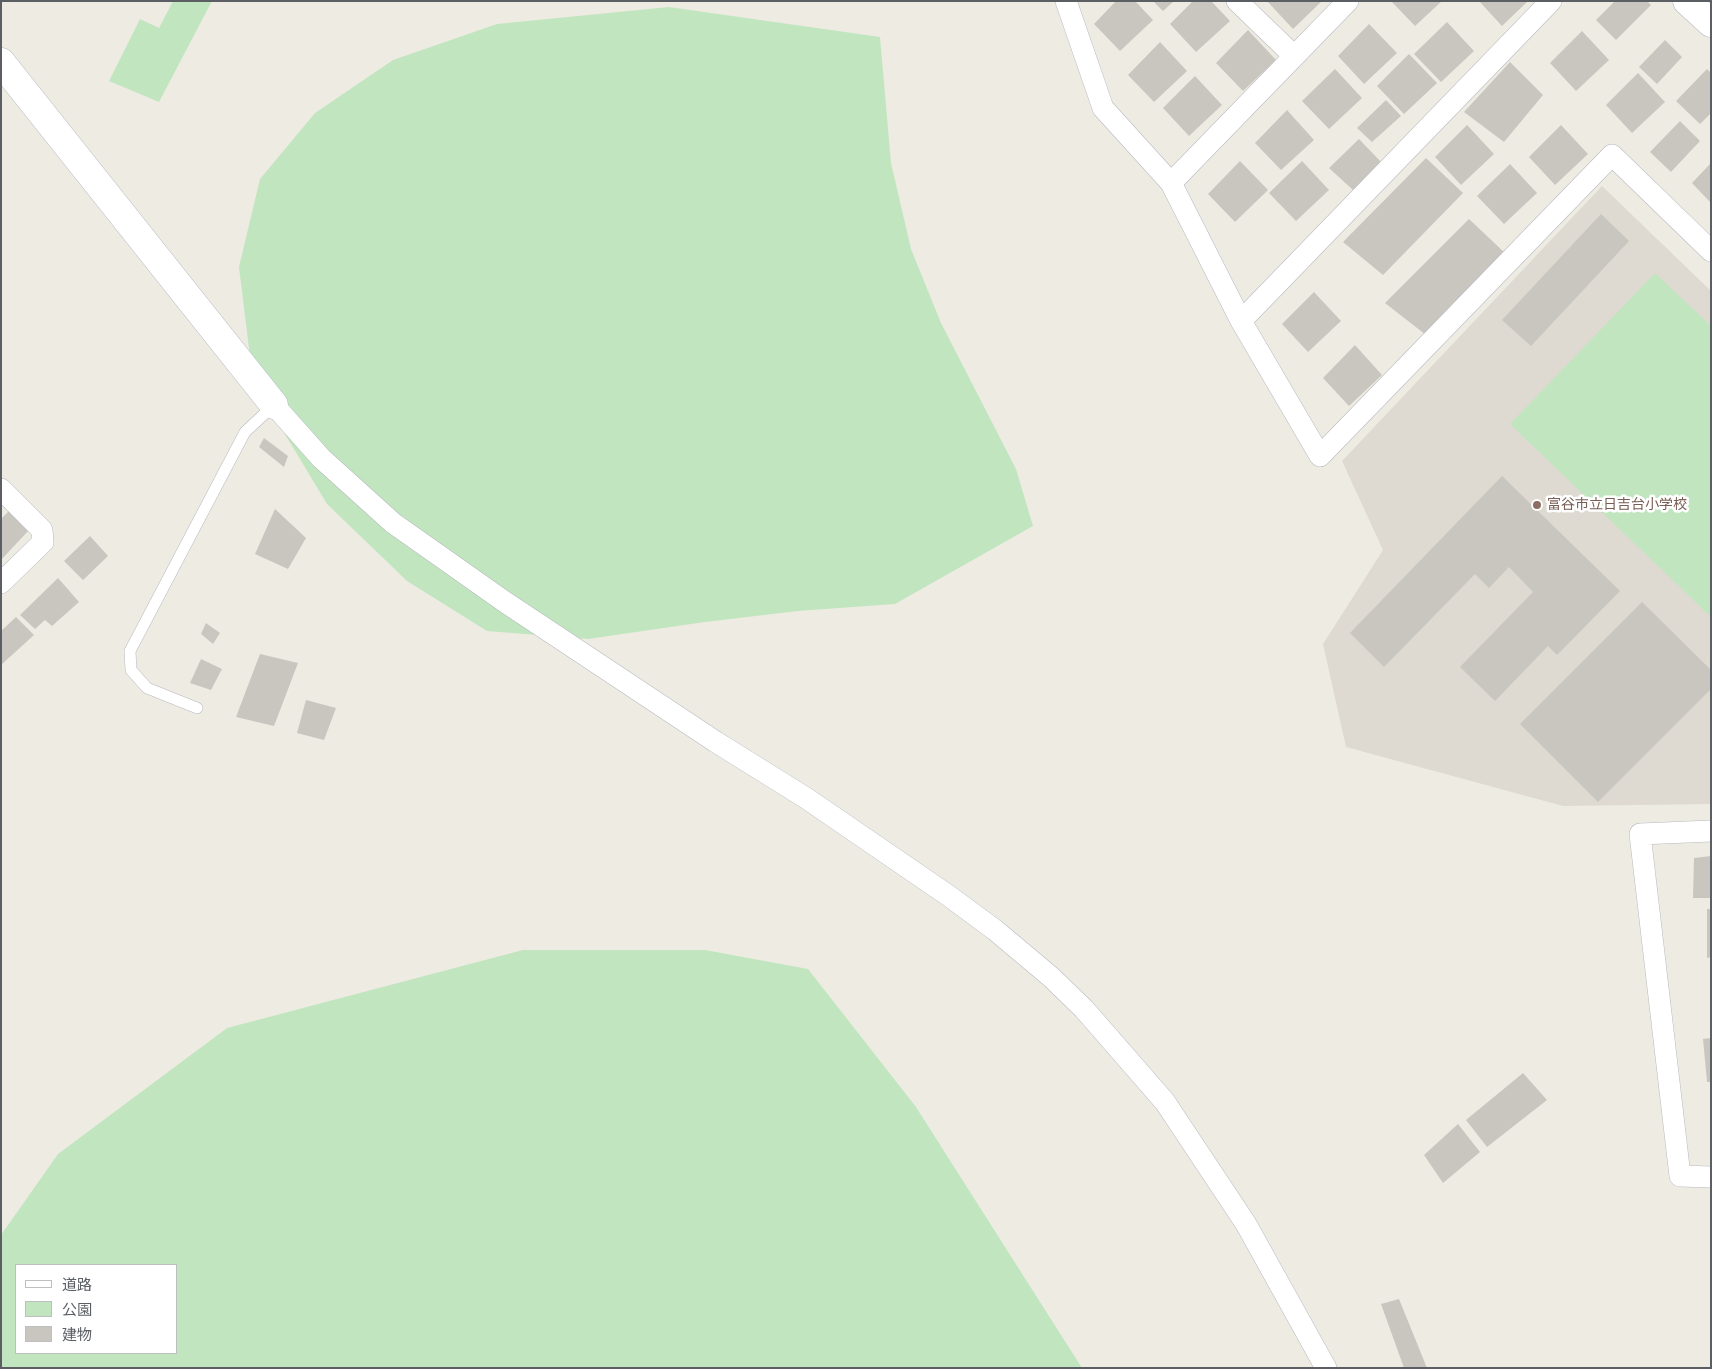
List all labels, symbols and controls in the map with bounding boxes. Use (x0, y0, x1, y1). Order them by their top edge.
place label: 富谷市立日吉台小学校 (1547, 497, 1687, 513)
marker: 富谷市立日吉台小学校 (1531, 499, 1543, 511)
legend (15, 1264, 178, 1354)
text: 道路 (62, 1276, 92, 1294)
text: 公園 (62, 1301, 92, 1319)
text: 建物 (62, 1326, 92, 1344)

